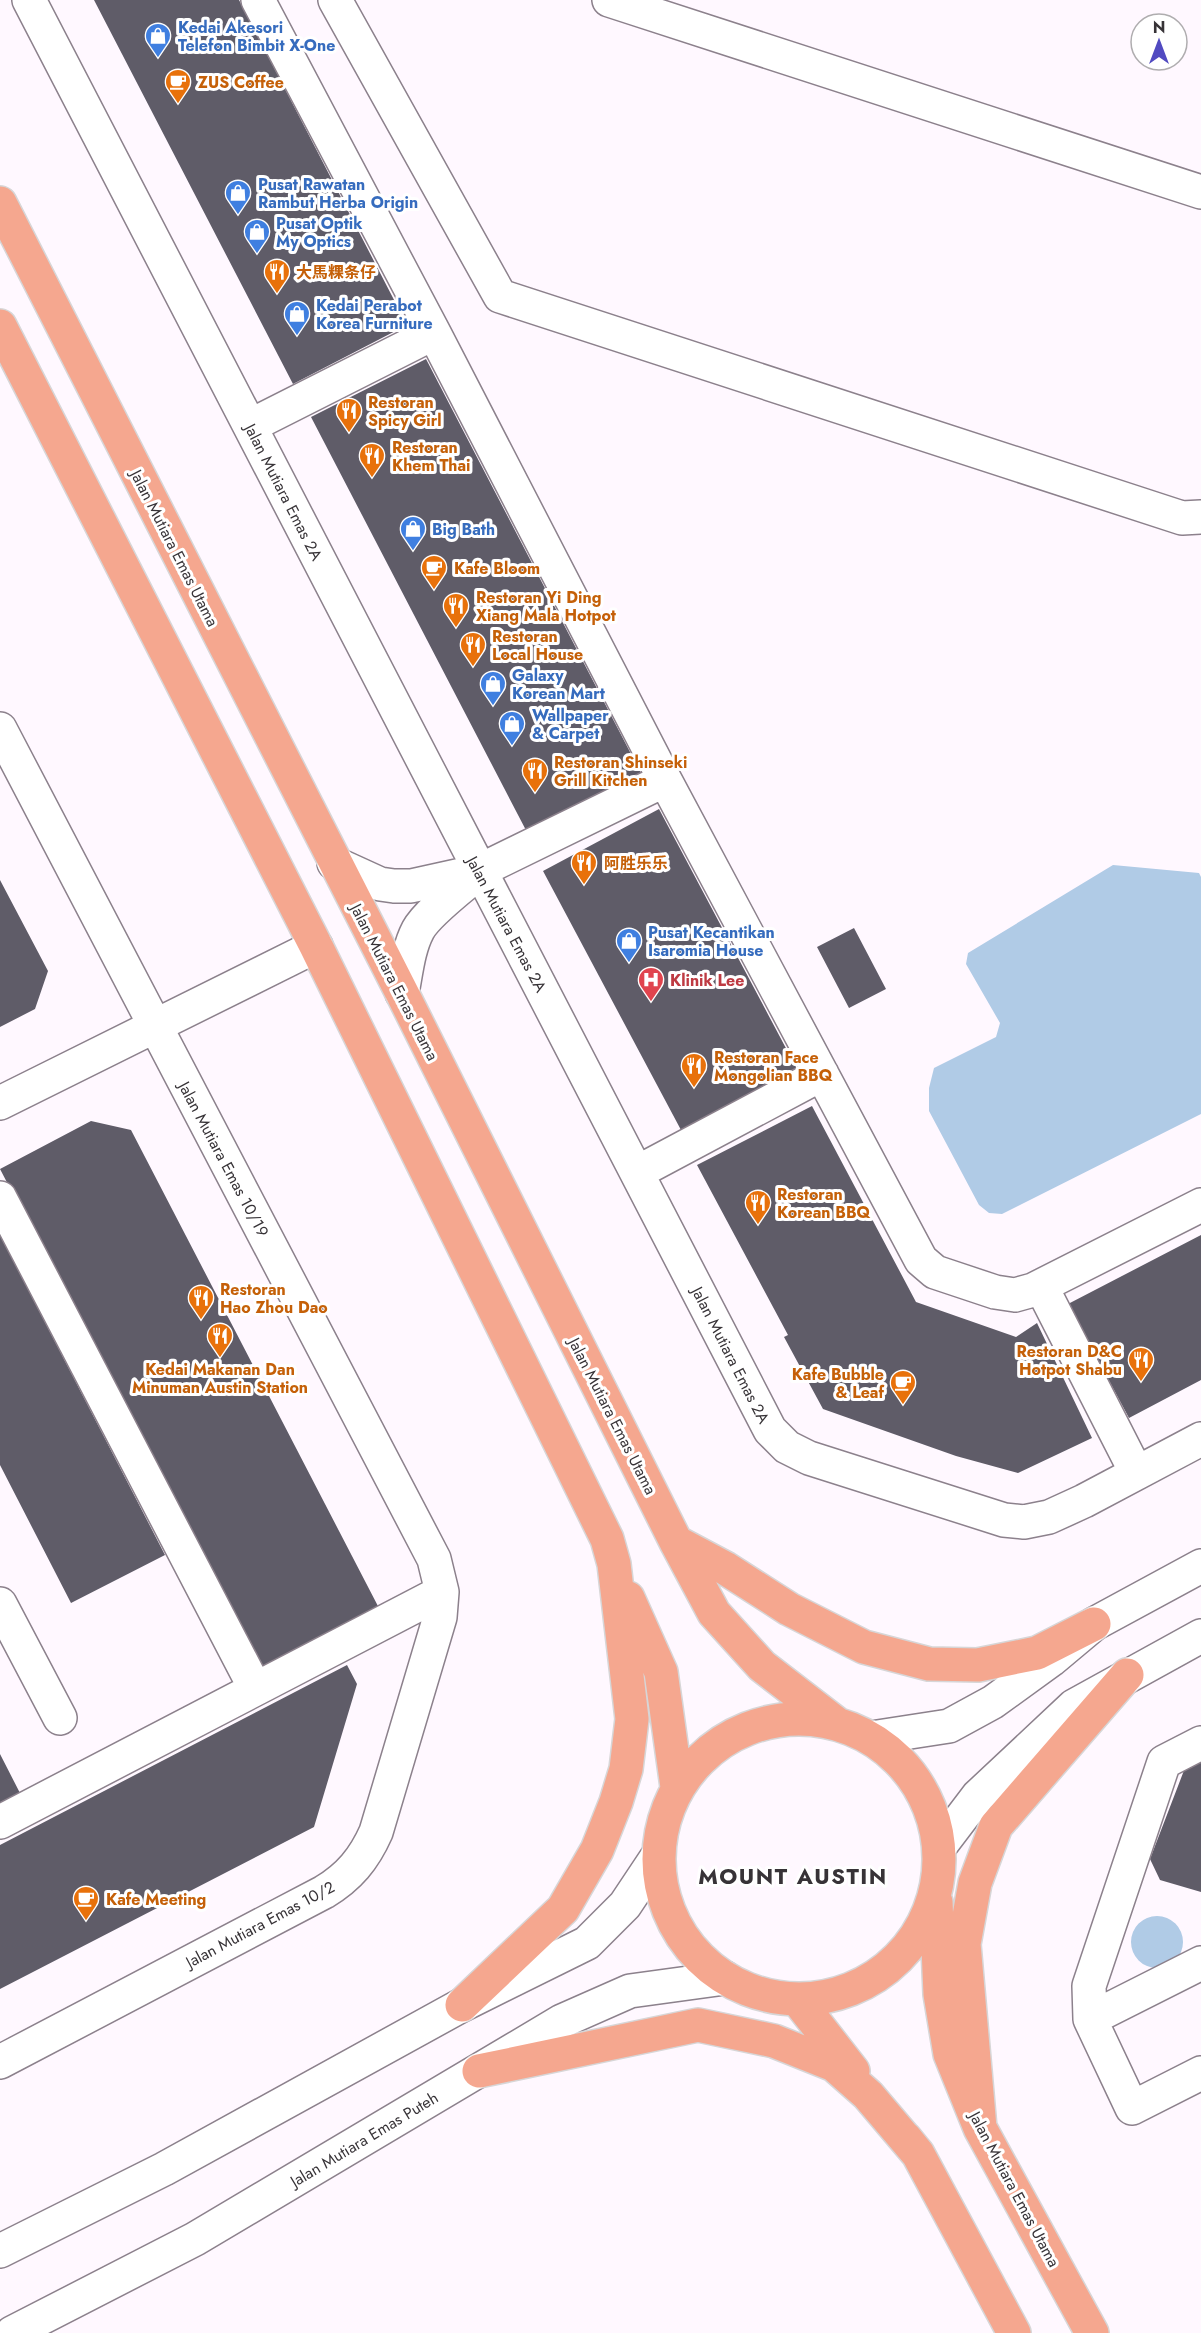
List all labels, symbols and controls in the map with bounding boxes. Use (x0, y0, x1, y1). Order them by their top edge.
north arrow (1129, 12, 1189, 72)
place label: Kedai Akesori Telefon Bimbit X-One (178, 16, 335, 57)
text: N (1153, 16, 1165, 39)
shop icon: Kedai Akesori Telefon Bimbit X-One (143, 21, 173, 59)
cafe icon: ZUS Coffee (163, 67, 193, 105)
place label: ZUS Coffee (198, 71, 284, 94)
place label: Pusat Rawatan Rambut Herba Origin (258, 173, 418, 214)
shop icon: Pusat Rawatan Rambut Herba Origin (223, 178, 253, 216)
place label: Pusat Optik My Optics (276, 212, 363, 253)
shop icon: Pusat Optik My Optics (242, 217, 272, 255)
restaurant icon: 大馬粿条仔 (262, 257, 292, 295)
place label: 大馬粿条仔 (296, 261, 376, 284)
place label: Kedai Perabot Korea Furniture (316, 294, 433, 335)
shop icon: Kedai Perabot Korea Furniture (282, 299, 312, 337)
place label: Restoran Spicy Girl (368, 391, 442, 432)
restaurant icon: Restoran Spicy Girl (334, 396, 364, 434)
street label: Jalan Mutiara Emas 2A (238, 418, 328, 565)
place label: Restoran Khem Thai (392, 436, 471, 477)
restaurant icon: Restoran Khem Thai (357, 441, 387, 479)
street label: Jalan Mutiara Emas Utama (124, 464, 224, 631)
shop icon: Big Bath (398, 514, 428, 552)
place label: Big Bath (432, 518, 495, 541)
cafe icon: Kafe Bloom (419, 553, 449, 591)
place label: Kafe Bloom (454, 557, 540, 580)
place label: Restoran Yi Ding Xiang Mala Hotpot (476, 586, 617, 627)
restaurant icon: Restoran Yi Ding Xiang Mala Hotpot (441, 591, 471, 629)
place label: Restoran Local House (492, 625, 583, 666)
restaurant icon: Restoran Local House (458, 630, 488, 668)
place label: Galaxy Korean Mart (512, 664, 606, 705)
shop icon: Galaxy Korean Mart (478, 669, 508, 707)
place label: Wallpaper & Carpet (532, 704, 609, 745)
shop icon: Wallpaper & Carpet (497, 709, 527, 747)
place label: Restoran Shinseki Grill Kitchen (554, 751, 687, 792)
restaurant icon: Restoran Shinseki Grill Kitchen (520, 756, 550, 794)
restaurant icon: 阿胜乐乐 (569, 848, 599, 886)
street label: Jalan Mutiara Emas 2A (460, 850, 552, 997)
place label: 阿胜乐乐 (604, 852, 668, 875)
street label: Jalan Mutiara Emas Utama (344, 898, 444, 1065)
place label: Pusat Kecantikan Isaromia House (648, 921, 775, 962)
shop icon: Pusat Kecantikan Isaromia House (614, 926, 644, 964)
hospital icon: Klinik Lee (636, 965, 666, 1003)
place label: Klinik Lee (670, 969, 744, 992)
place label: Restoran Face Mongolian BBQ (714, 1046, 833, 1087)
restaurant icon: Restoran Face Mongolian BBQ (679, 1051, 709, 1089)
street label: Jalan Mutiara Emas 10/19 (172, 1076, 274, 1241)
place label: Restoran Korean BBQ (777, 1183, 871, 1224)
restaurant icon: Restoran Korean BBQ (743, 1188, 773, 1226)
place label: Restoran Hao Zhou Dao (220, 1278, 328, 1319)
street label: Jalan Mutiara Emas 2A (685, 1281, 775, 1428)
restaurant icon: Restoran Hao Zhou Dao (186, 1283, 216, 1321)
restaurant icon: Kedai Makanan Dan Minuman Austin Station (205, 1321, 235, 1359)
street label: Jalan Mutiara Emas Utama (562, 1332, 662, 1499)
place label: Restoran D&C Hotpot Shabu (1016, 1340, 1122, 1381)
restaurant icon: Restoran D&C Hotpot Shabu (1126, 1345, 1156, 1383)
place label: Kedai Makanan Dan Minuman Austin Station (132, 1358, 308, 1399)
place label: Kafe Bubble & Leaf (792, 1363, 885, 1404)
cafe icon: Kafe Bubble & Leaf (888, 1368, 918, 1406)
district label: MOUNT AUSTIN (698, 1860, 888, 1892)
street label: Jalan Mutiara Emas 10/2 (180, 1875, 339, 1974)
cafe icon: Kafe Meeting (71, 1884, 101, 1922)
place label: Kafe Meeting (106, 1888, 206, 1911)
street label: Jalan Mutiara Emas Puteh (284, 2086, 442, 2194)
street label: Jalan Mutiara Emas Utama (963, 2106, 1065, 2271)

